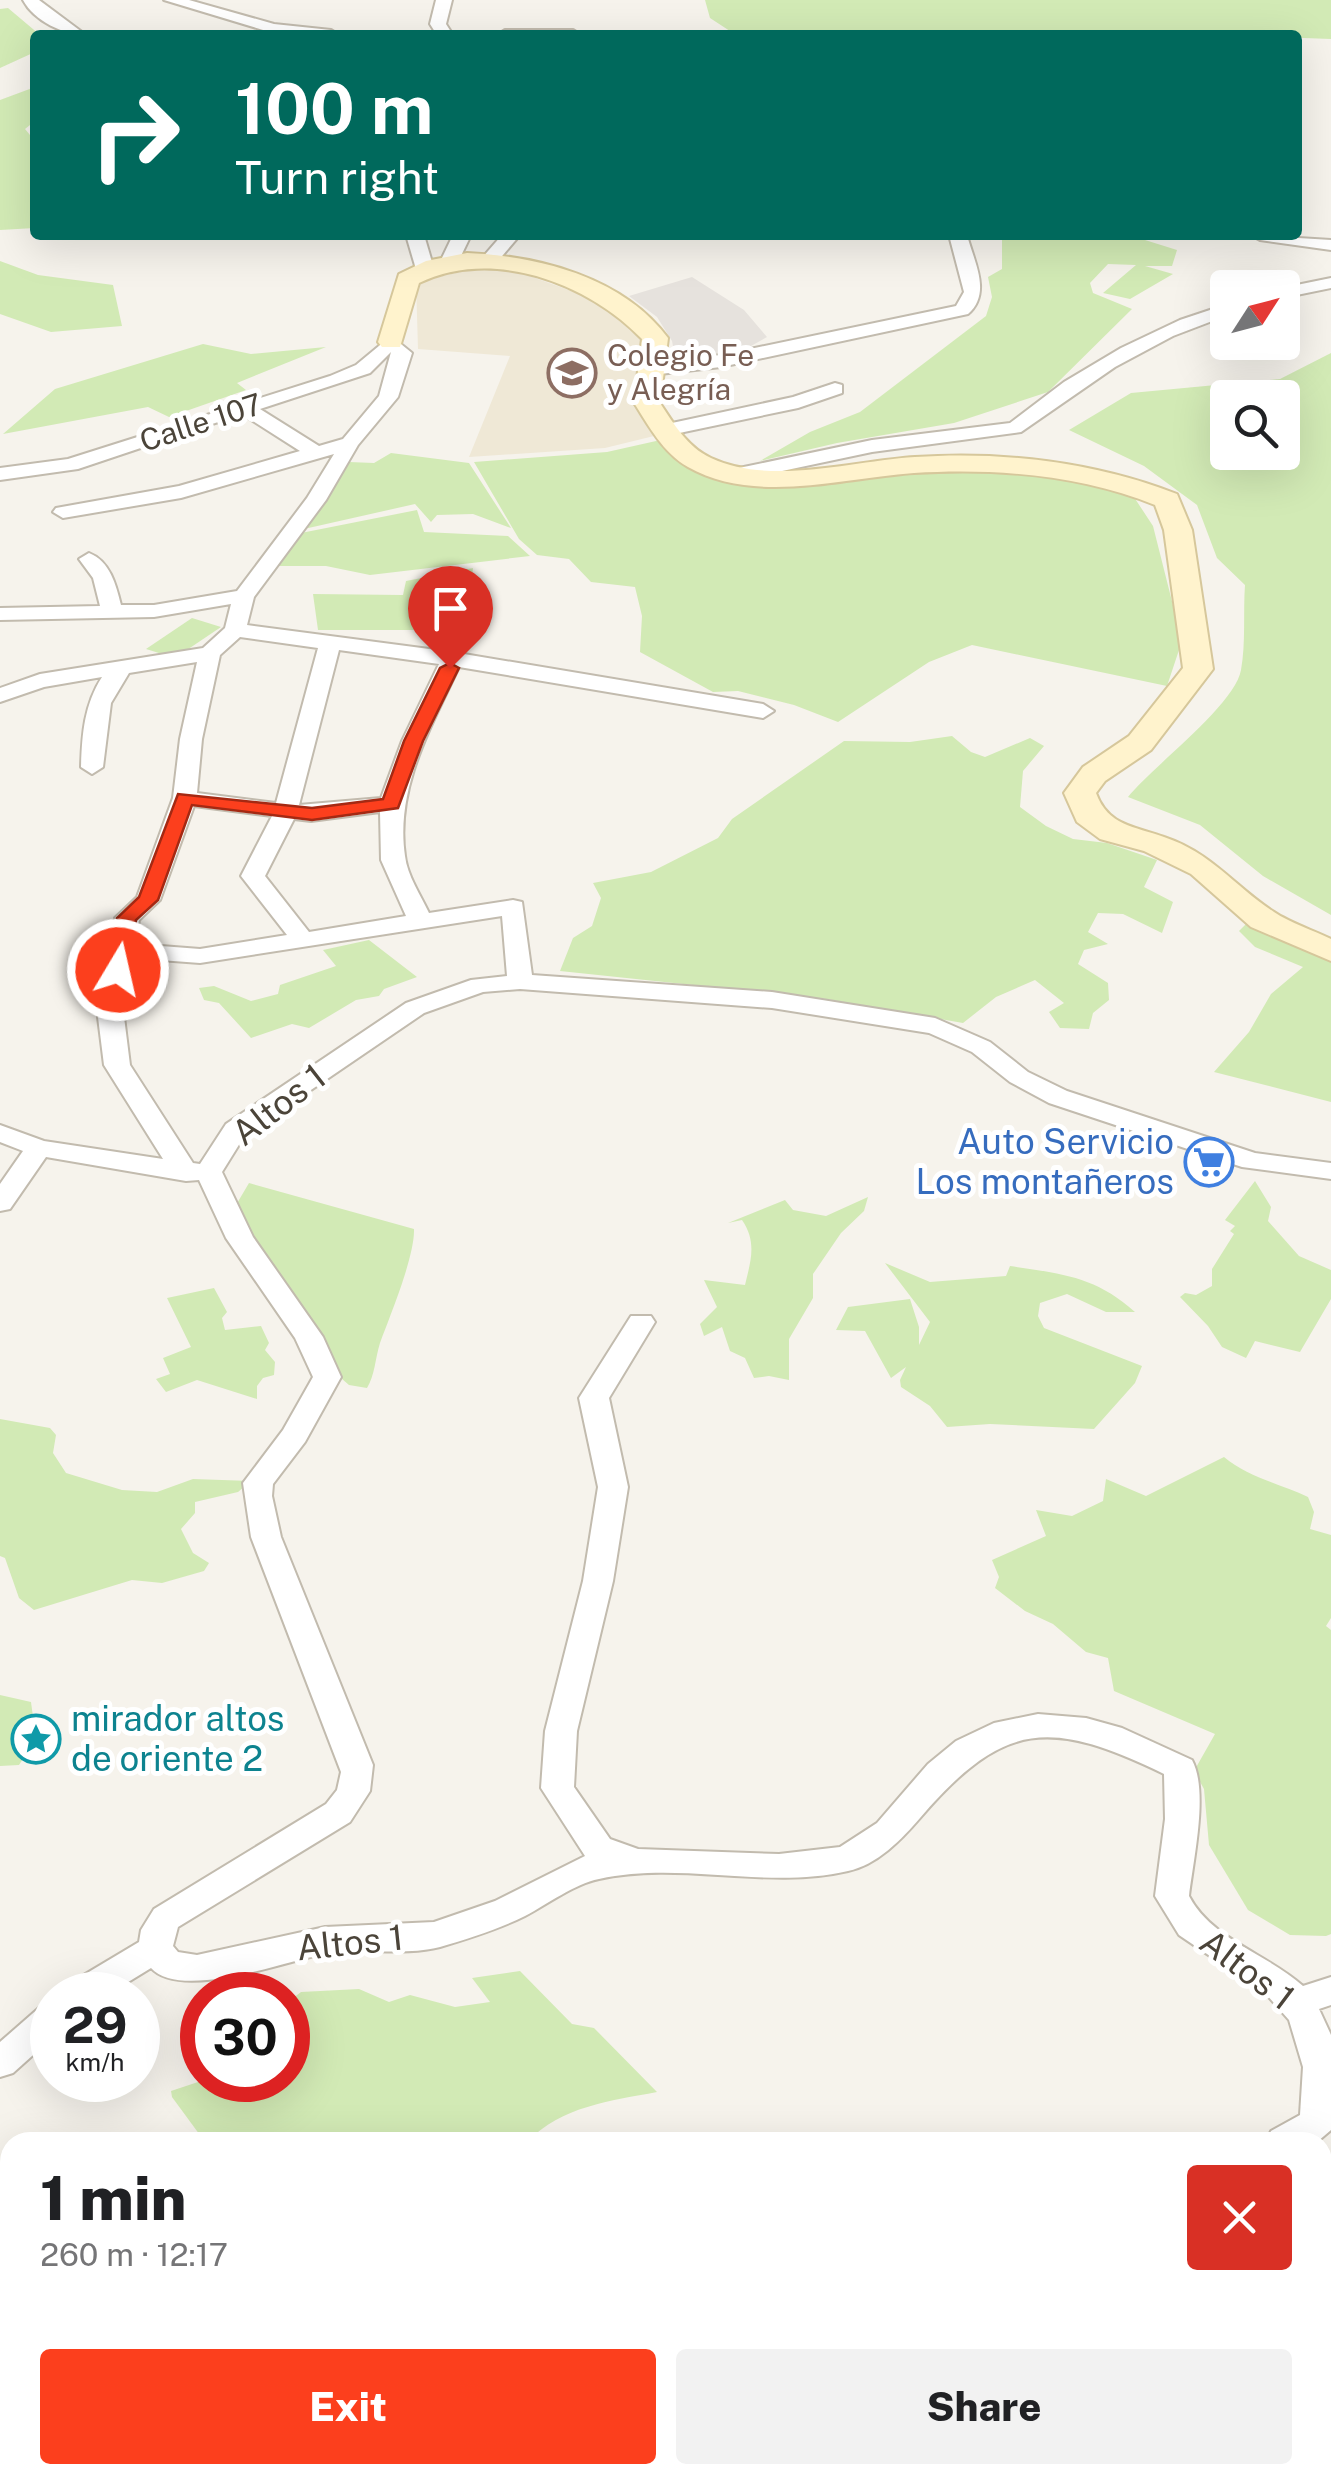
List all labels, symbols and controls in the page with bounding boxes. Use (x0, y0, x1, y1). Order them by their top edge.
text: 100 m (235, 67, 433, 150)
icon: right (70, 70, 200, 200)
text: Turn right (235, 151, 439, 204)
north arrow (1210, 270, 1300, 360)
map controls (1210, 270, 1300, 470)
place label: Colegio Fe y Alegría (607, 337, 754, 407)
school or university icon: Colegio Fe y Alegría (546, 347, 598, 399)
button: search (1210, 380, 1300, 470)
street label: Calle 107 (135, 385, 266, 459)
pin (408, 566, 493, 669)
icon: arrive (423, 581, 478, 636)
position arrow (66, 918, 170, 1022)
street label: Altos 1 (224, 1055, 334, 1154)
place label: Auto Servicio Los montañeros (916, 1121, 1174, 1202)
supermarket icon: Auto Servicio Los montañeros (1183, 1136, 1235, 1188)
place label: mirador altos de oriente 2 (71, 1698, 285, 1779)
place icon: mirador altos de oriente 2 (10, 1713, 62, 1765)
street label: Altos 1 (294, 1917, 405, 1968)
street label: Altos 1 (1192, 1921, 1302, 2018)
speed limit sign: 30 (180, 1972, 310, 2102)
text: 29 (63, 1995, 127, 2054)
text: km/h (66, 2047, 124, 2077)
text: 1 min (40, 2163, 187, 2234)
button: close (1187, 2165, 1292, 2270)
text: 260 m · 12:17 (40, 2236, 228, 2273)
button: Exit (40, 2349, 656, 2464)
button: Share (676, 2349, 1292, 2464)

